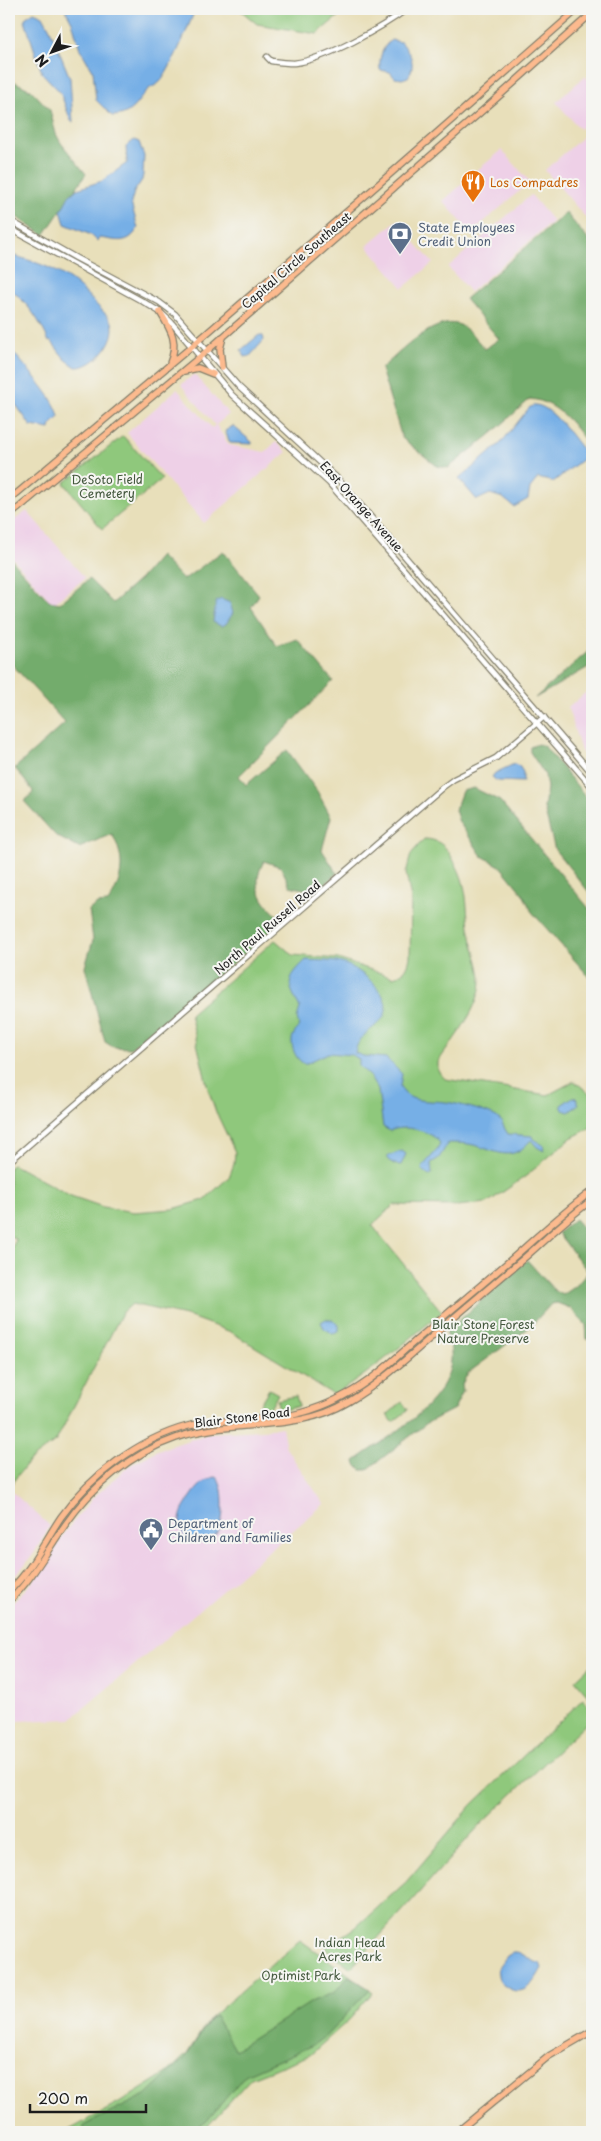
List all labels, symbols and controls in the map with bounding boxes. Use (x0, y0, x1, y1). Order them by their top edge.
north arrow (28, 28, 78, 78)
text: N (30, 50, 53, 72)
restaurant icon: Los Compadres (460, 169, 486, 203)
place label: Los Compadres (490, 173, 579, 191)
street label: Capital Circle Southeast (237, 207, 355, 313)
place label: State Employees Credit Union (418, 218, 515, 250)
bank icon: State Employees Credit Union (387, 221, 413, 255)
street label: East Orange Avenue (316, 457, 408, 556)
park label: DeSoto Field Cemetery (71, 470, 143, 502)
street label: North Paul Russell Road (210, 876, 324, 978)
park label: Blair Stone Forest Nature Preserve (431, 1315, 535, 1347)
street label: Blair Stone Road (193, 1402, 291, 1432)
place label: Department of Children and Families (168, 1514, 292, 1546)
public building icon: Department of Children and Families (138, 1517, 164, 1551)
park label: Indian Head Acres Park (315, 1933, 385, 1965)
park label: Optimist Park (261, 1966, 341, 1984)
scale bar (30, 2081, 146, 2113)
text: 200 m (38, 2086, 88, 2109)

